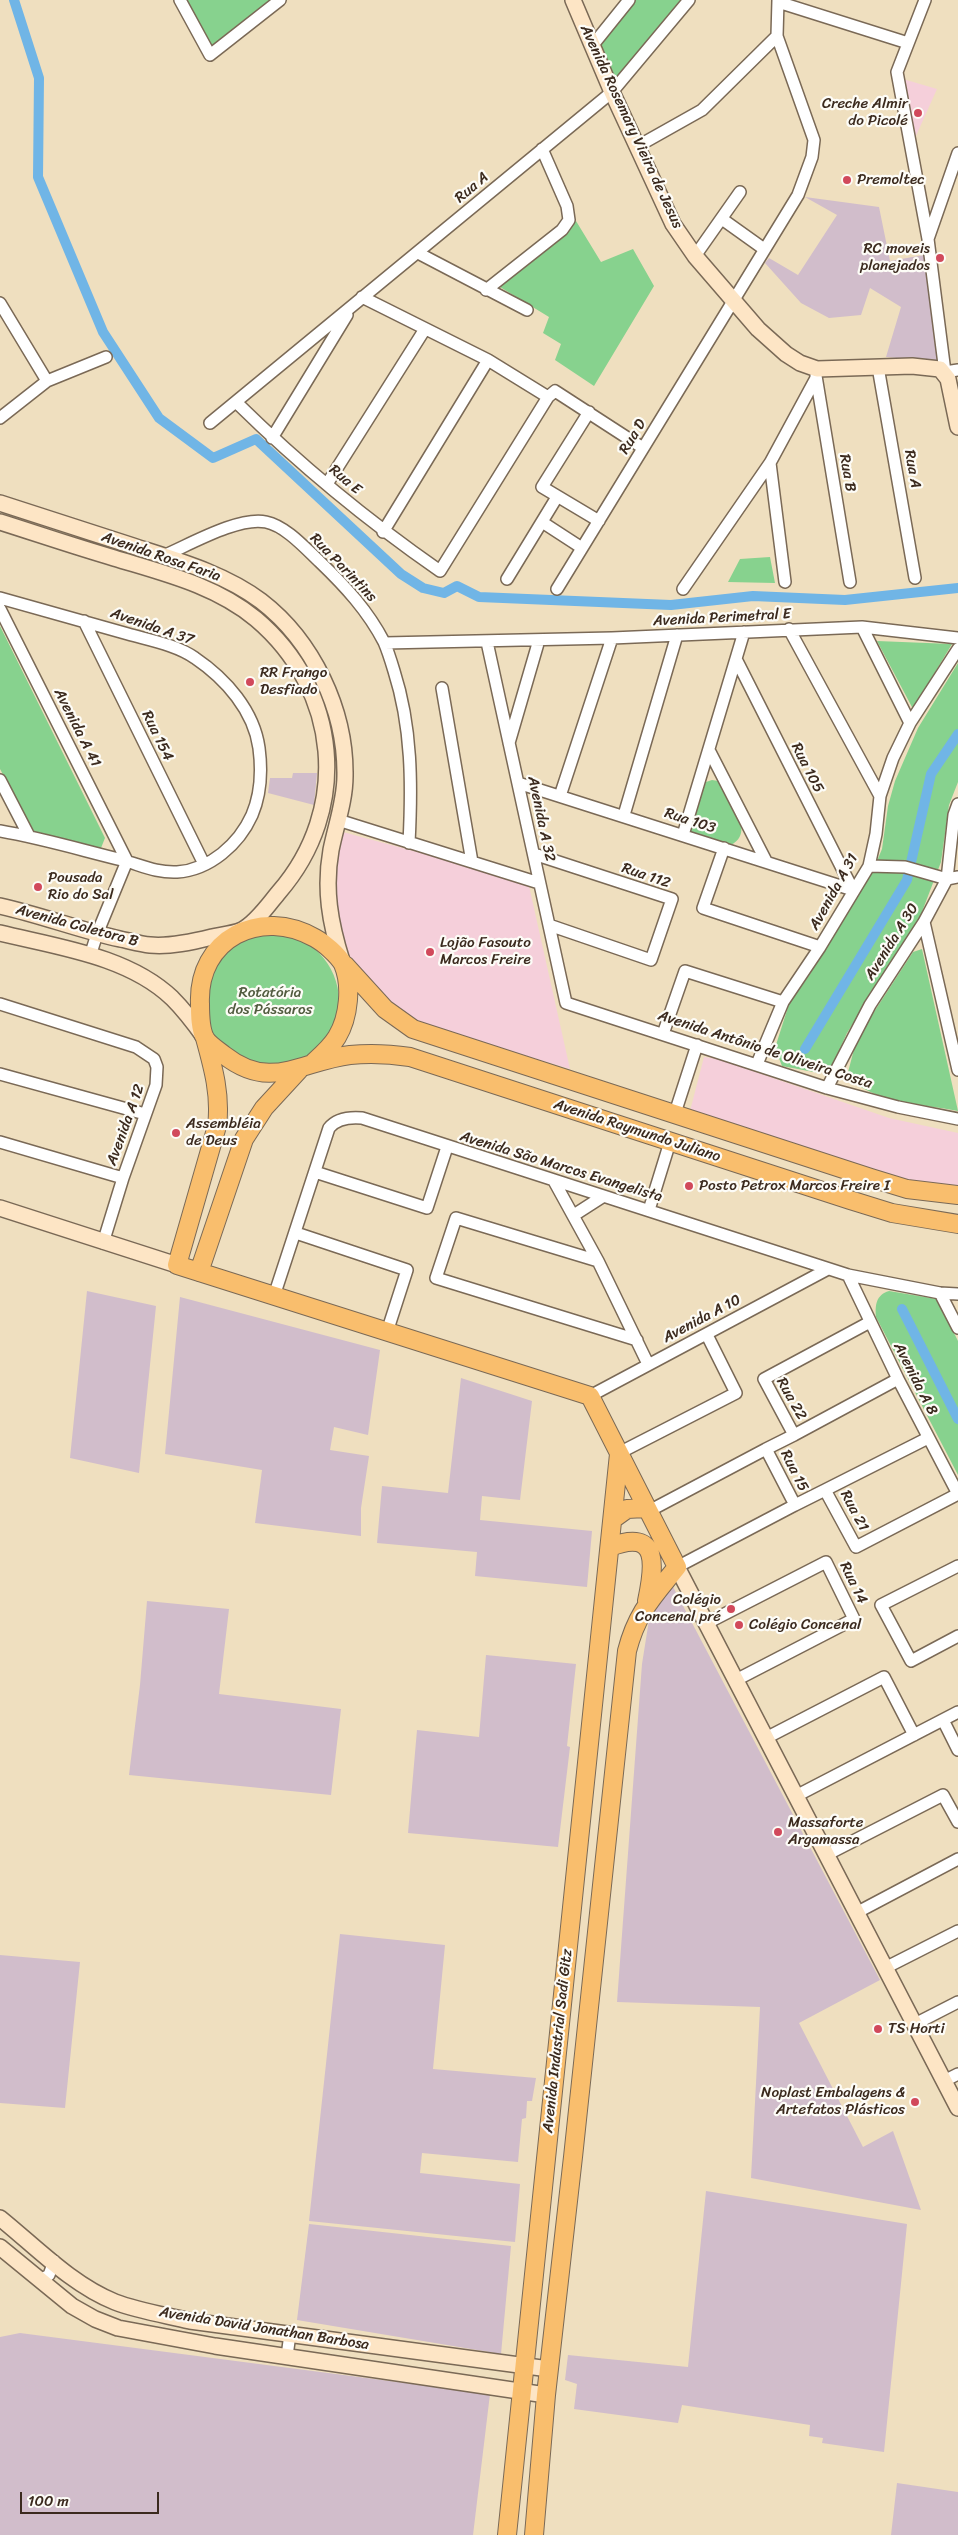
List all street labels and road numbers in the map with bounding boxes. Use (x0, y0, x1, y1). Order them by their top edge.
street label: Avenida Rosemary Vieira de Jesus (576, 22, 686, 232)
street label: Rua A (452, 169, 492, 207)
street label: Rua D (616, 416, 650, 458)
street label: Rua A (900, 449, 924, 489)
street label: Rua B (835, 453, 859, 493)
street label: Rua E (325, 461, 365, 499)
street label: Avenida Rosa Faria (99, 528, 223, 586)
street label: Rua Parintins (306, 530, 380, 606)
street label: Avenida A 37 (108, 604, 196, 650)
street label: Avenida Perimetral E (653, 605, 791, 631)
street label: Avenida A 41 (50, 686, 104, 770)
street label: Rua 154 (137, 708, 177, 764)
street label: Rua 105 (787, 740, 827, 796)
street label: Avenida A 32 (523, 775, 559, 863)
street label: Rua 103 (662, 804, 718, 838)
street label: Avenida A 31 (806, 851, 862, 933)
street label: Rua 112 (619, 859, 673, 893)
street label: Avenida A 30 (861, 900, 923, 984)
street label: Avenida Coletora B (14, 901, 140, 951)
street label: Avenida Antônio de Oliveira Costa (656, 1007, 874, 1093)
street label: Avenida A 12 (103, 1082, 149, 1168)
street label: Avenida Raymundo Juliano (551, 1096, 723, 1166)
street label: Avenida São Marcos Evangelista (458, 1128, 664, 1206)
street label: Avenida A 10 (660, 1291, 744, 1347)
street label: Avenida A 8 (889, 1340, 941, 1418)
street label: Rua 22 (772, 1375, 810, 1423)
street label: Rua 15 (776, 1447, 812, 1495)
street label: Rua 21 (836, 1487, 872, 1535)
street label: Rua 14 (835, 1559, 871, 1607)
street label: Avenida Industrial Sadi Gitz (539, 1948, 577, 2134)
street label: Avenida David Jonathan Barbosa (158, 2304, 370, 2354)

